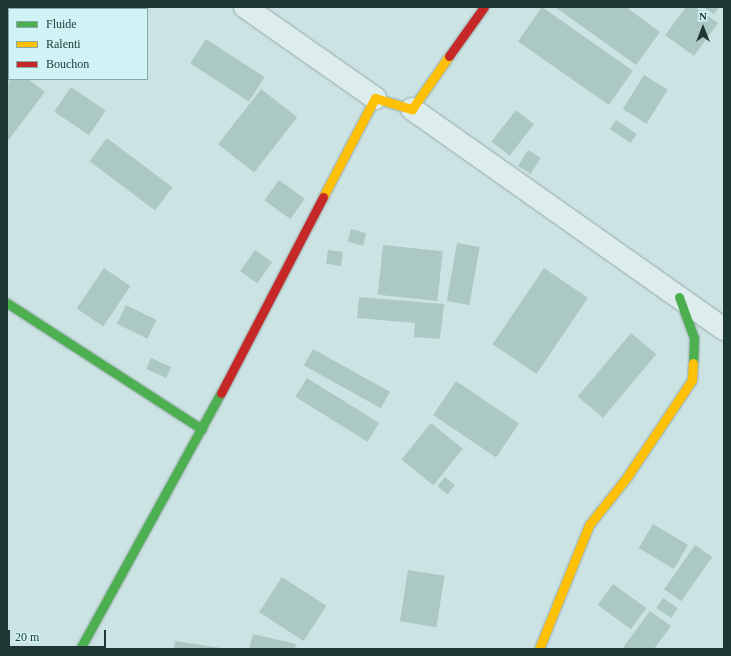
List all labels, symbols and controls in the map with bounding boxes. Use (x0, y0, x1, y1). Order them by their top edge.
legend (8, 8, 148, 80)
north arrow (683, 8, 723, 48)
text: N (699, 10, 707, 22)
text: Fluide (46, 17, 77, 31)
text: Ralenti (46, 37, 81, 51)
text: Bouchon (46, 57, 89, 71)
scale bar (10, 622, 108, 648)
text: 20 m (15, 630, 39, 644)

